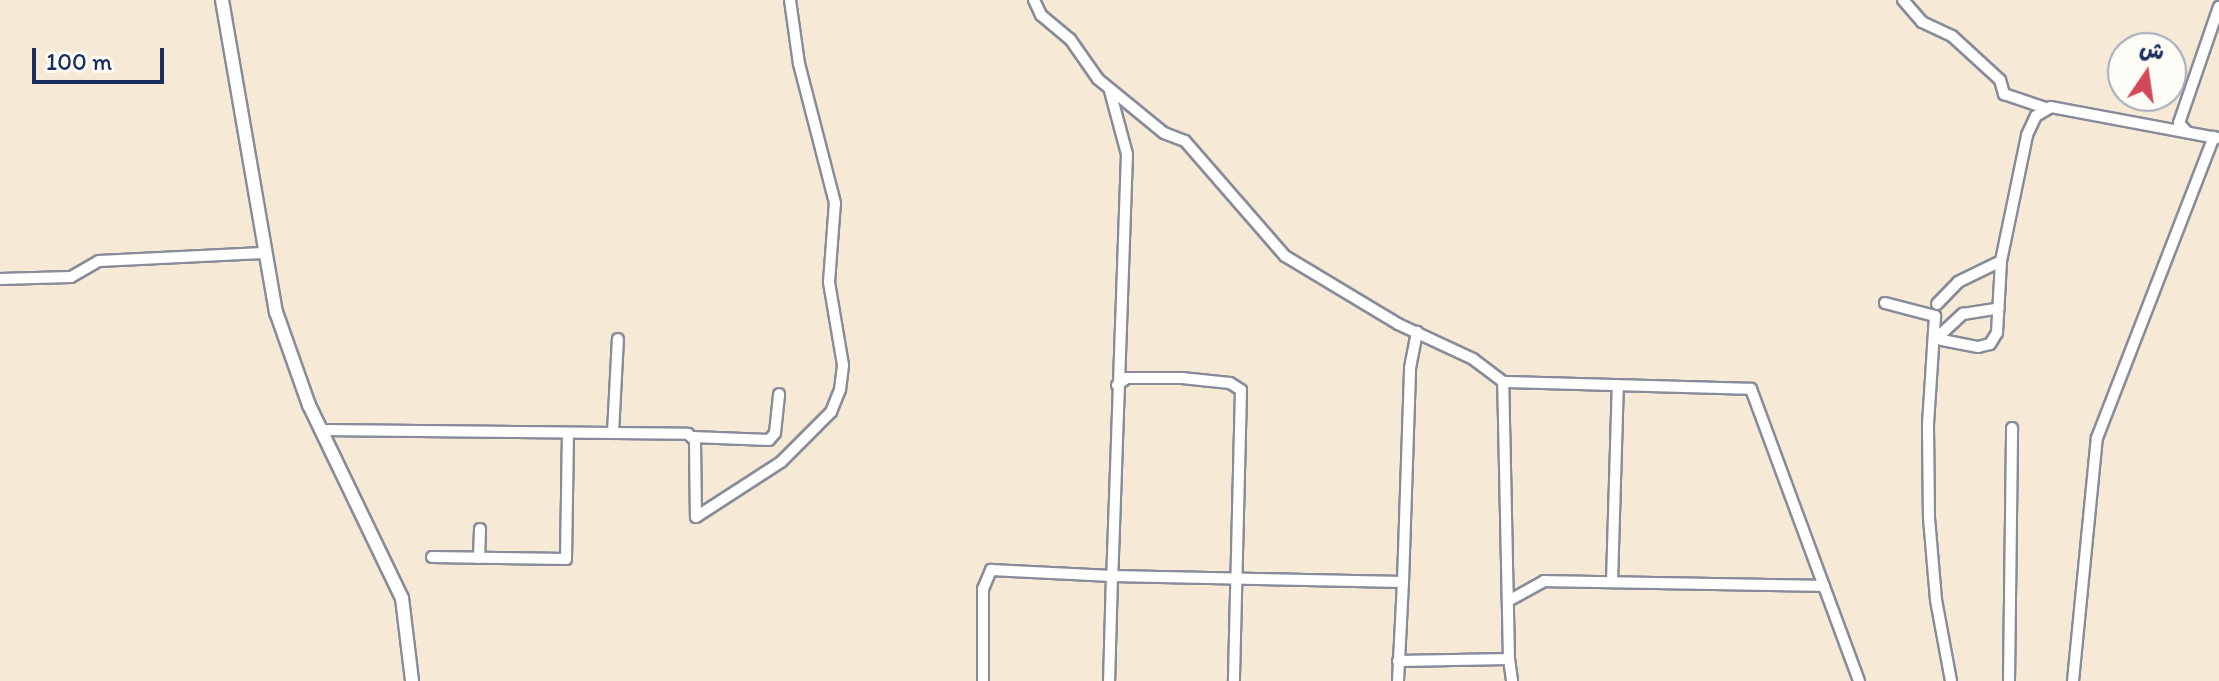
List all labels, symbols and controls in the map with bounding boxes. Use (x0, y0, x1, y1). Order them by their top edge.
scale bar (36, 32, 168, 82)
north arrow (2107, 32, 2187, 112)
text: ش (2137, 34, 2167, 66)
text: 100 m (46, 47, 112, 76)

